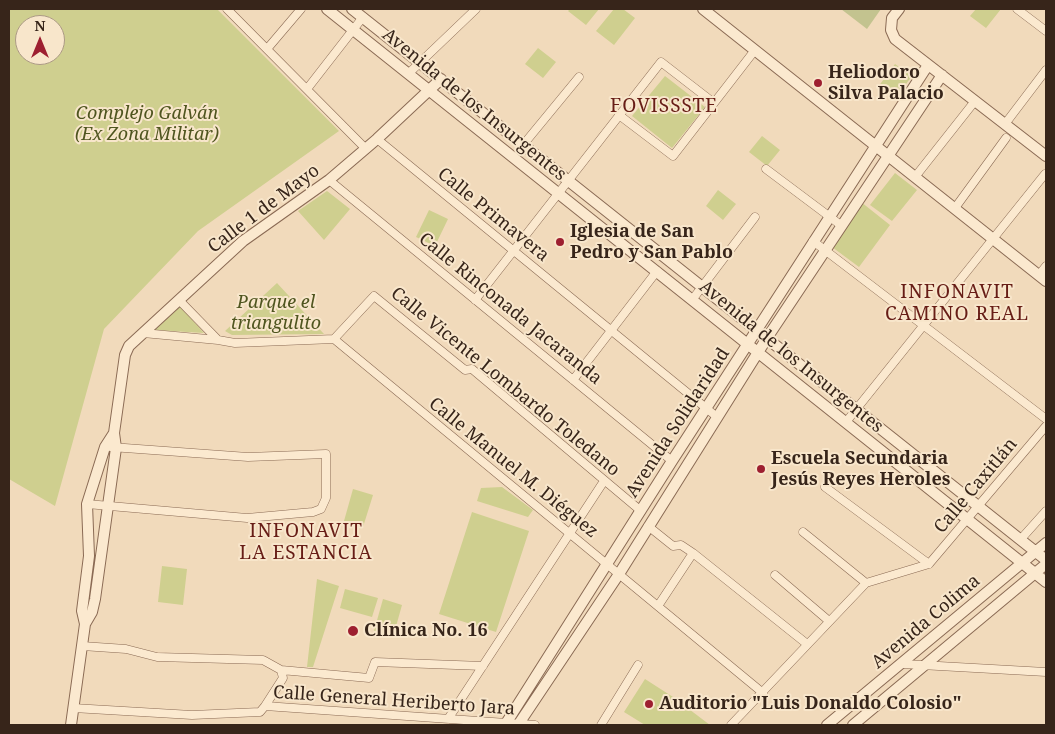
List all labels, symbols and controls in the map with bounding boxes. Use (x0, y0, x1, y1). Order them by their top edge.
north arrow (15, 15, 65, 65)
text: N (34, 16, 46, 35)
street label: Avenida de los Insurgentes (378, 24, 570, 186)
place label: Heliodoro Silva Palacio (828, 62, 944, 104)
marker: Heliodoro Silva Palacio (812, 77, 824, 89)
district label: FOVISSSTE (609, 96, 719, 118)
park label: Complejo Galván (Ex Zona Militar) (75, 103, 219, 146)
street label: Calle 1 de Mayo (204, 160, 324, 258)
street label: Calle Primavera (433, 163, 553, 267)
place label: Iglesia de San Pedro y San Pablo (570, 221, 733, 264)
street label: Calle Rinconada Jacaranda (414, 228, 606, 390)
marker: Iglesia de San Pedro y San Pablo (554, 236, 566, 248)
street label: Avenida de los Insurgentes (695, 276, 887, 438)
district label: INFONAVIT CAMINO REAL (884, 282, 1030, 326)
street label: Calle Vicente Lombardo Toledano (386, 283, 624, 481)
park label: Parque el triangulito (231, 292, 321, 334)
street label: Avenida Solidaridad (622, 344, 734, 502)
street label: Calle Manuel M. Diéguez (424, 393, 602, 543)
street label: Calle Caxitlán (930, 434, 1022, 538)
place label: Escuela Secundaria Jesús Reyes Heroles (771, 448, 950, 490)
marker: Escuela Secundaria Jesús Reyes Heroles (755, 463, 767, 475)
district label: INFONAVIT LA ESTANCIA (238, 521, 374, 565)
street label: Avenida Colima (867, 570, 985, 674)
place label: Clínica No. 16 (364, 620, 488, 642)
marker: Clínica No. 16 (346, 624, 360, 638)
street label: Calle General Heriberto Jara (272, 682, 516, 720)
place label: Auditorio "Luis Donaldo Colosio" (659, 693, 962, 715)
marker: Auditorio "Luis Donaldo Colosio" (643, 698, 655, 710)

